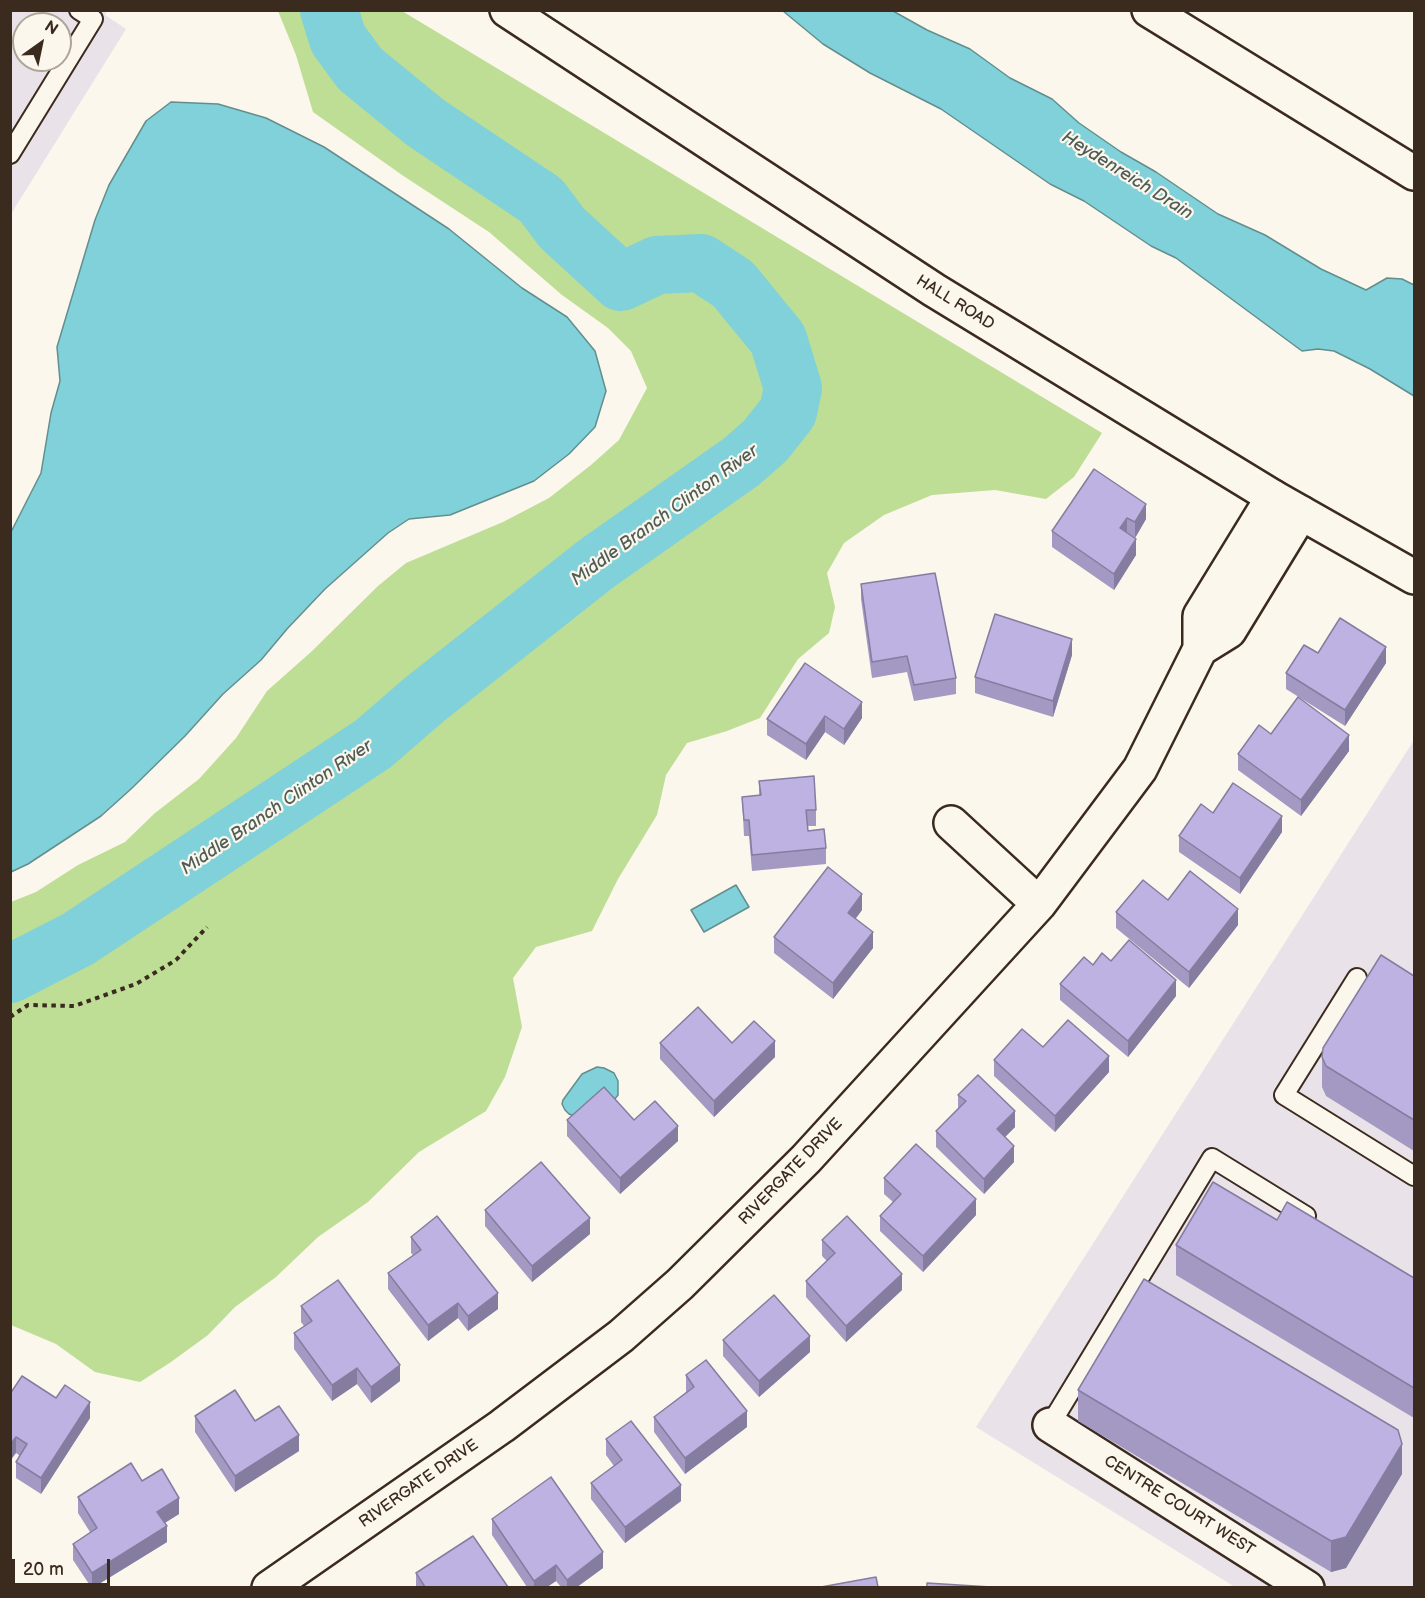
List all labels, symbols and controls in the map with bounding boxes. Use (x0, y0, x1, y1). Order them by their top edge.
north arrow (12, 12, 72, 72)
text: N (41, 17, 61, 39)
water label: Heydenreich Drain (1058, 127, 1196, 225)
street label: HALL ROAD (912, 271, 998, 335)
water label: Middle Branch Clinton River (567, 441, 763, 591)
water label: Middle Branch Clinton River (177, 736, 377, 880)
street label: RIVERGATE DRIVE (735, 1115, 847, 1229)
street label: RIVERGATE DRIVE (356, 1436, 482, 1532)
street label: CENTRE COURT WEST (1100, 1452, 1258, 1560)
scale bar (15, 1547, 112, 1585)
text: 20 m (23, 1559, 64, 1580)

